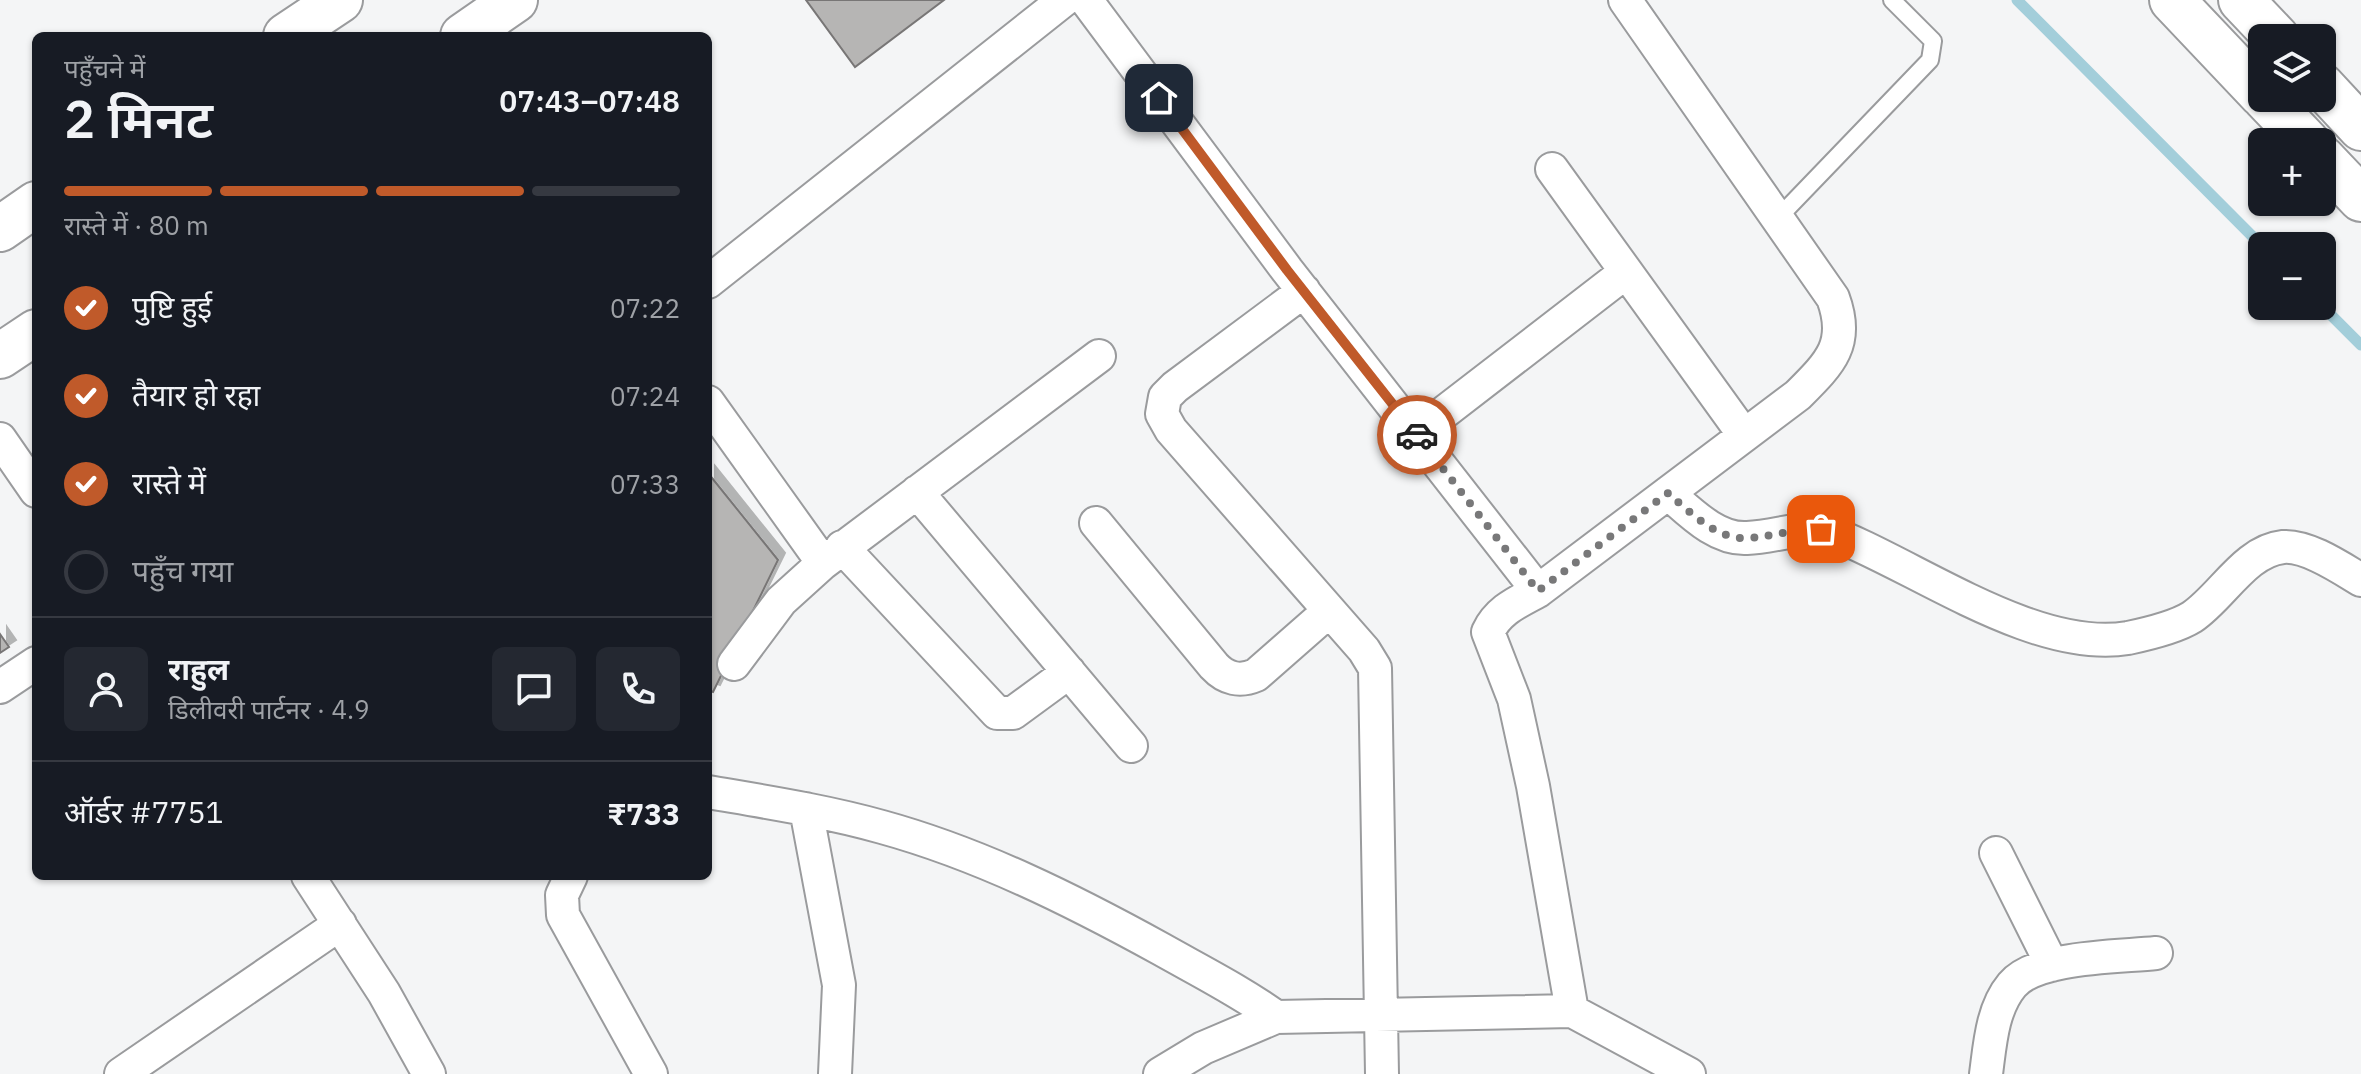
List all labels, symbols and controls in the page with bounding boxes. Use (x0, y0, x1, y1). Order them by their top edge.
map controls (2248, 24, 2336, 320)
button: layers (2248, 24, 2336, 112)
text: पहुँचने में (64, 51, 145, 85)
pin (1125, 64, 1193, 132)
icon: home (1137, 76, 1181, 120)
text: 07:43–07:48 (499, 81, 680, 120)
text: 2 मिनट (64, 85, 213, 152)
button: + (2248, 128, 2336, 216)
text: रास्ते में · 80 m (64, 208, 209, 242)
button: − (2248, 232, 2336, 320)
icon: check (64, 286, 108, 330)
text: पुष्टि हुई (132, 287, 212, 326)
text: 07:22 (610, 291, 680, 325)
icon: check (64, 374, 108, 418)
text: तैयार हो रहा (132, 375, 260, 414)
text: 07:24 (610, 379, 680, 413)
courier (1377, 395, 1457, 475)
icon: car (1395, 413, 1439, 457)
icon: check (64, 462, 108, 506)
text: रास्ते में (132, 463, 206, 502)
text: 07:33 (610, 467, 680, 501)
pin (1787, 495, 1855, 563)
icon: bag (1799, 507, 1843, 551)
text: पहुँच गया (132, 551, 233, 590)
button: person (64, 647, 148, 731)
button: chat (492, 647, 576, 731)
button: phone (596, 647, 680, 731)
text: राहुल (168, 649, 229, 688)
text: डिलीवरी पार्टनर · 4.9 (168, 692, 370, 726)
text: ऑर्डर #7751 (64, 792, 223, 831)
text: ₹733 (607, 794, 680, 833)

